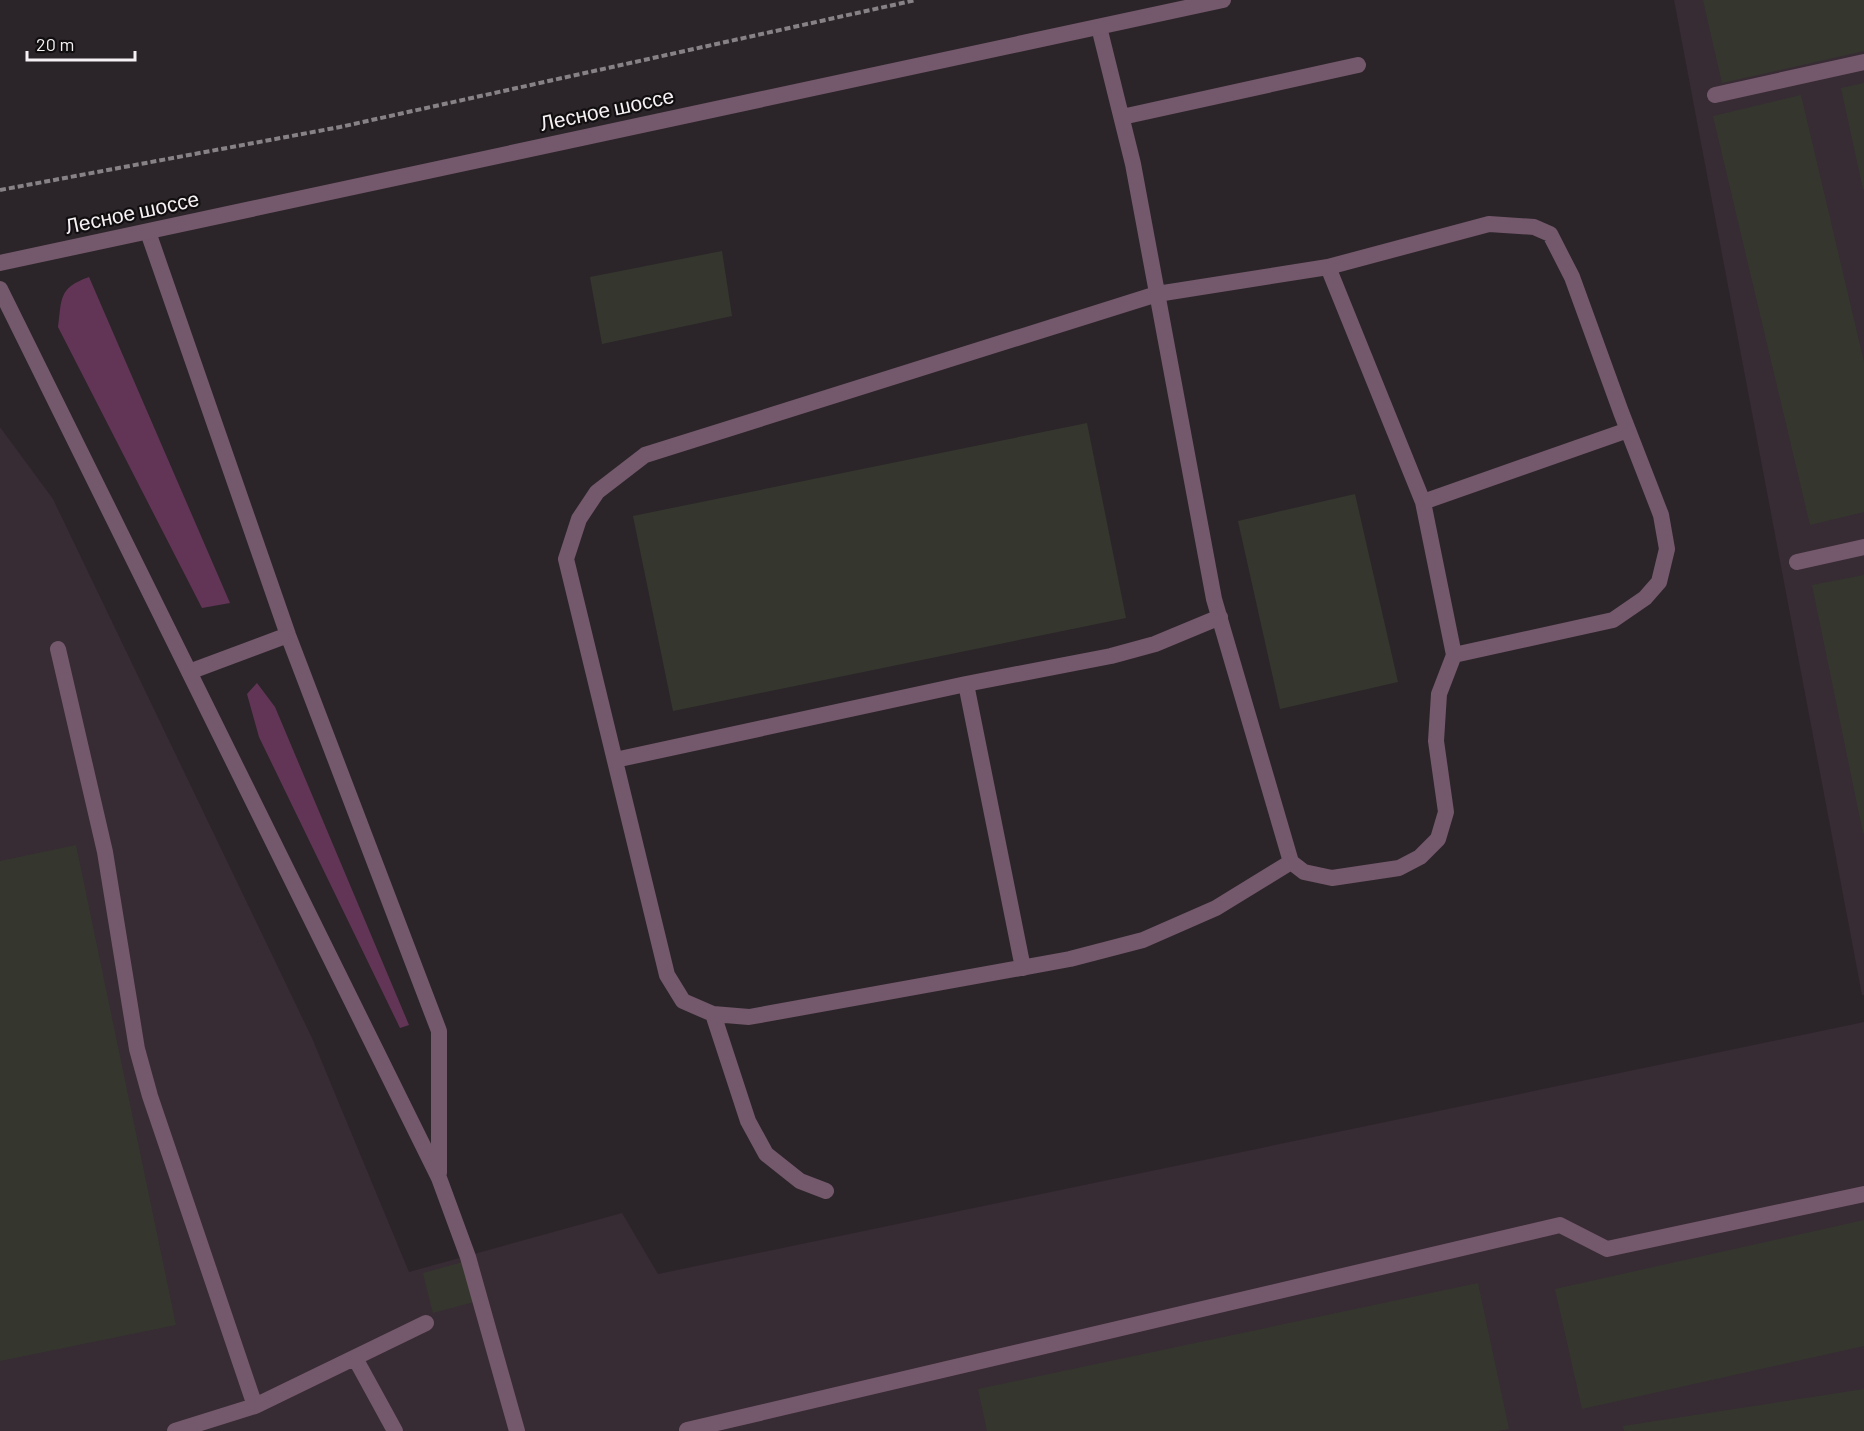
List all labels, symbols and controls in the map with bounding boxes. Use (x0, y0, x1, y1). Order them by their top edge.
scale bar (27, 24, 135, 62)
text: 20 m (36, 33, 74, 55)
street label: Лесное шоссе (537, 82, 676, 135)
street label: Лесное шоссе (62, 185, 201, 238)

